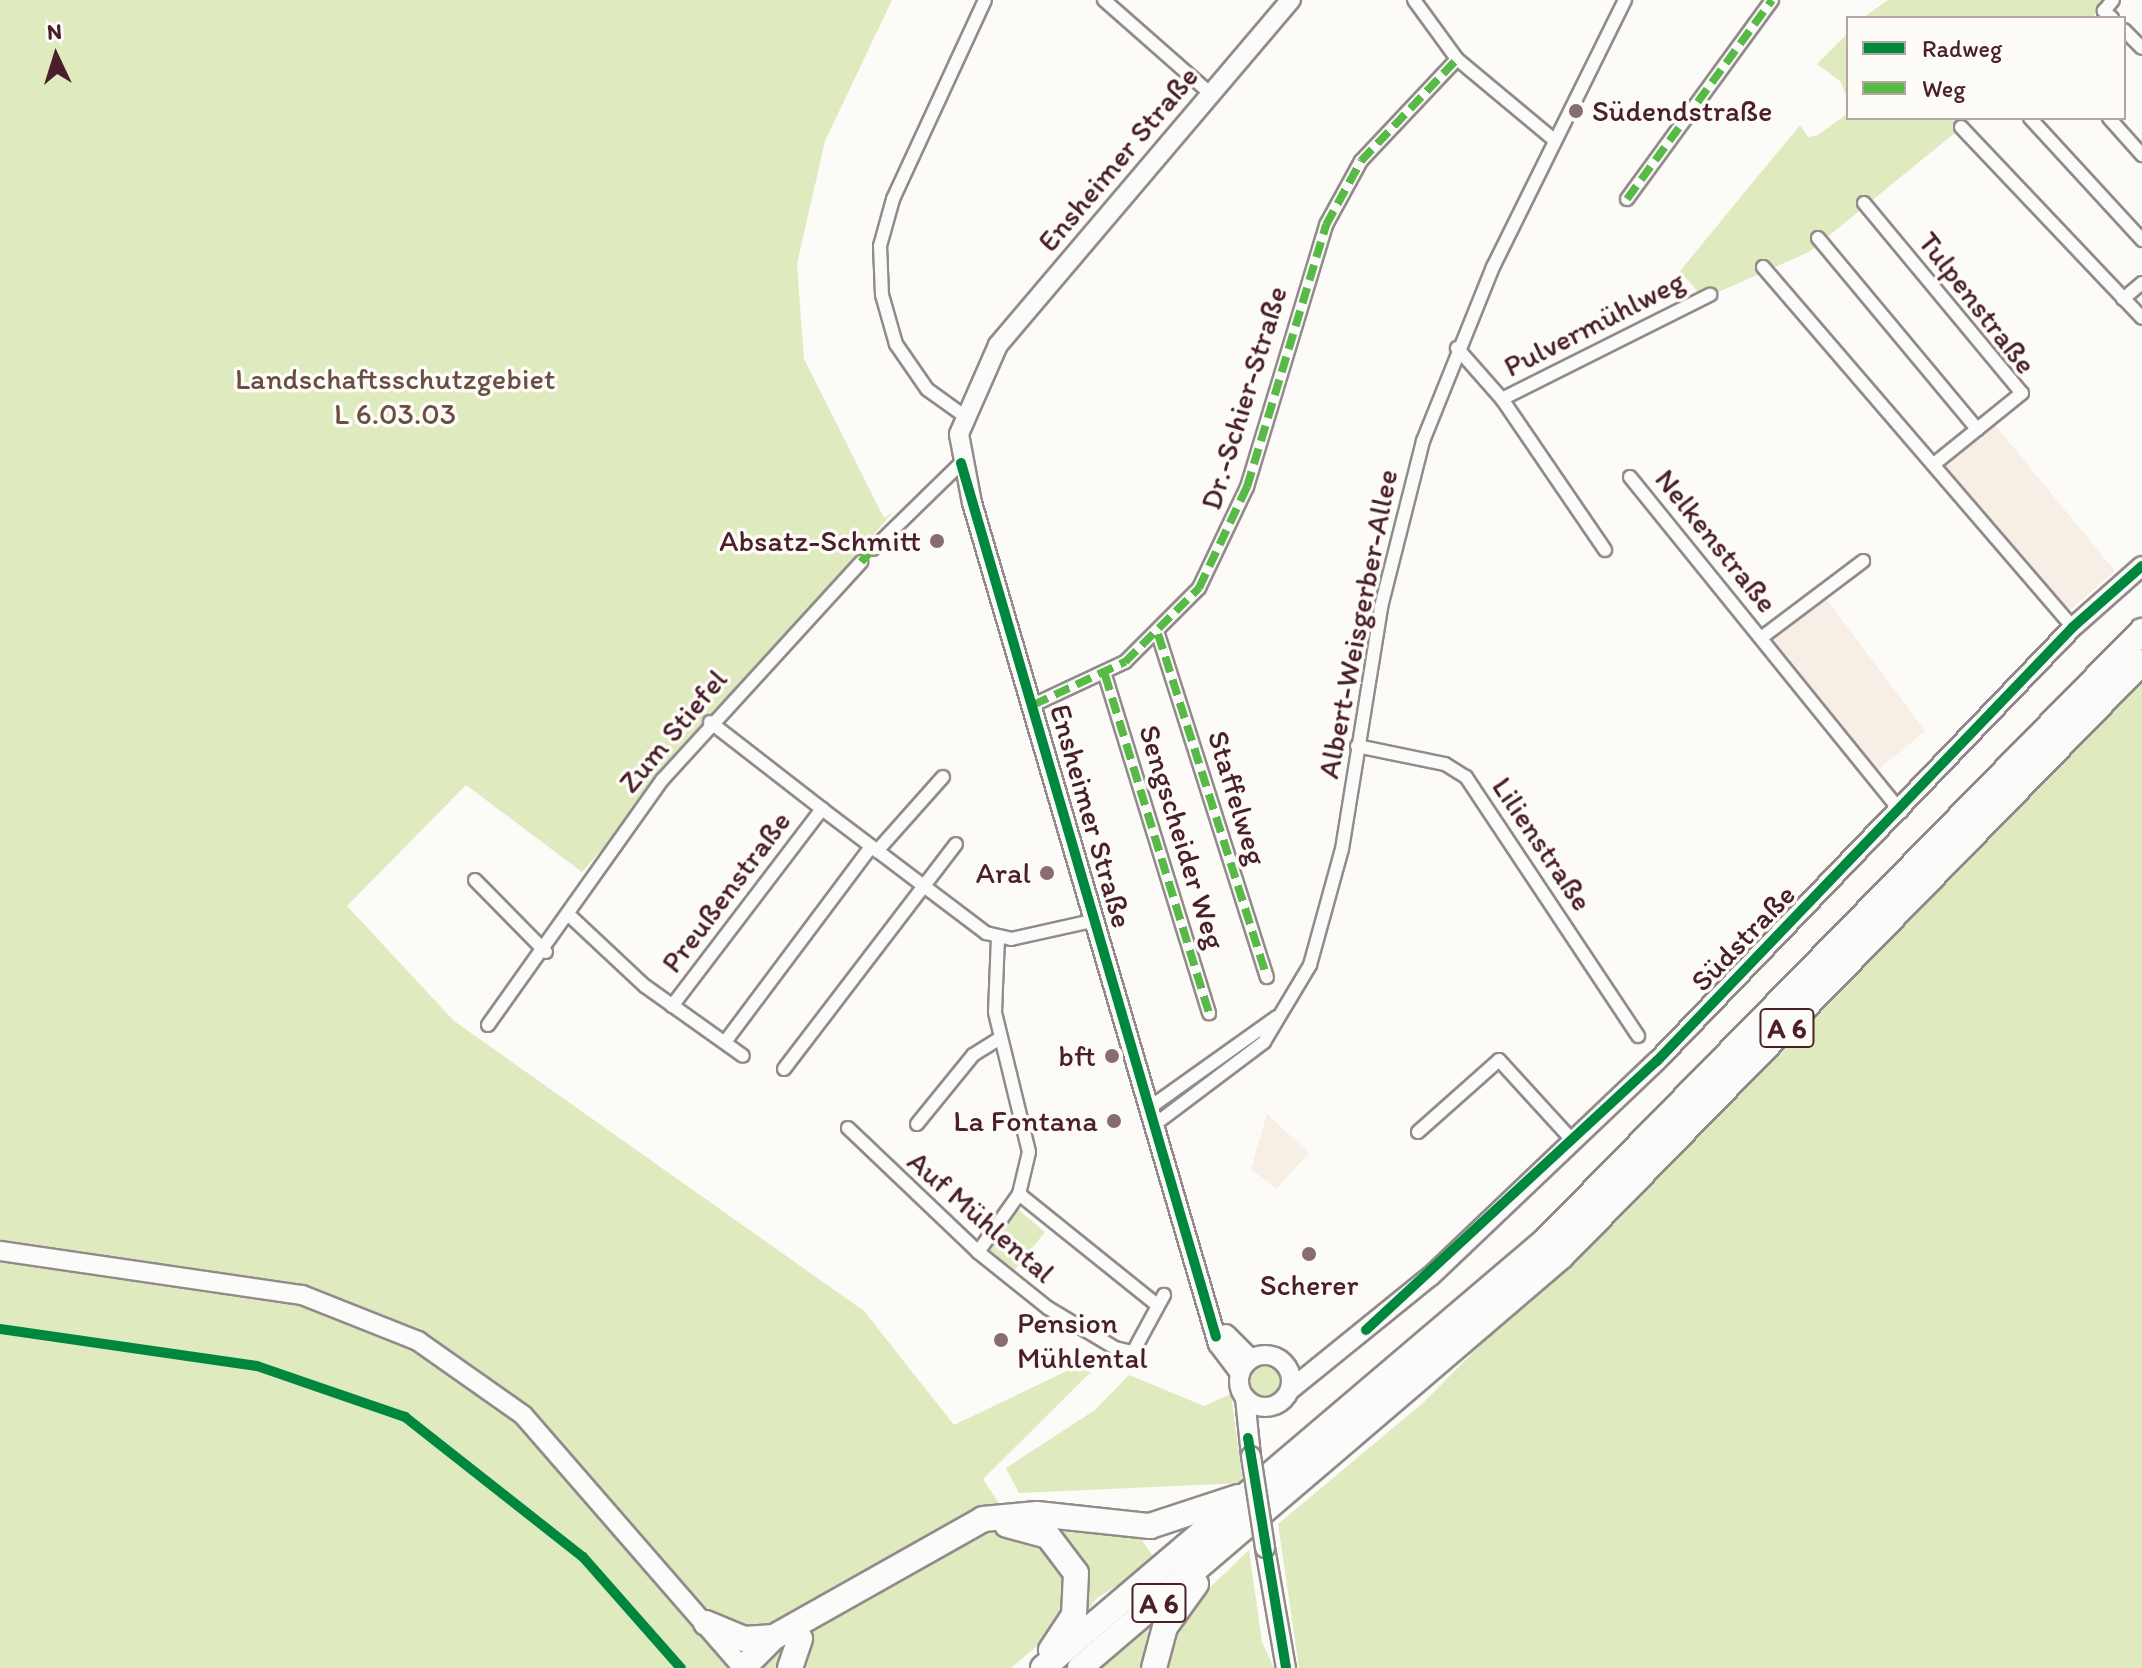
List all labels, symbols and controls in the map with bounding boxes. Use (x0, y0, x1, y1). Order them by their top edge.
north arrow (16, 16, 96, 96)
legend (1846, 16, 2126, 120)
text: N (46, 18, 63, 46)
text: Radweg (1922, 34, 2002, 63)
street label: Ensheimer Straße (1030, 59, 1206, 259)
text: Weg (1922, 74, 1965, 103)
place label: Südendstraße (1592, 93, 1773, 129)
marker: Südendstraße (1567, 102, 1585, 120)
street label: Tulpenstraße (1910, 225, 2044, 381)
street label: Pulvermühlweg (1498, 263, 1690, 385)
street label: Dr.-Schier-Straße (1193, 282, 1295, 514)
park label: Landschaftsschutzgebiet L 6.03.03 (235, 361, 555, 432)
street label: Nelkenstraße (1647, 462, 1785, 620)
street label: Albert-Weisgerber-Allee (1310, 466, 1406, 782)
place label: Absatz-Schmitt (719, 523, 921, 559)
marker: Absatz-Schmitt (928, 532, 946, 550)
street label: Zum Stiefel (611, 662, 735, 800)
street label: Ensheimer Straße (1042, 700, 1140, 932)
street label: Sengscheider Weg (1131, 721, 1233, 953)
street label: Staffelweg (1200, 726, 1274, 870)
street label: Lilienstraße (1484, 770, 1600, 918)
street label: Preußenstraße (654, 804, 798, 980)
place label: Aral (976, 855, 1031, 891)
marker: Aral (1038, 864, 1056, 882)
street label: Südstraße (1683, 877, 1803, 999)
road number: A 6 (1759, 1004, 1815, 1052)
place label: bft (1058, 1038, 1096, 1074)
marker: bft (1103, 1047, 1121, 1065)
place label: La Fontana (955, 1103, 1098, 1139)
marker: La Fontana (1105, 1112, 1123, 1130)
street label: Auf Mühlental (900, 1143, 1062, 1291)
marker: Scherer (1300, 1245, 1318, 1263)
place label: Scherer (1260, 1267, 1358, 1303)
place label: Pension Mühlental (1017, 1305, 1148, 1376)
marker: Pension Mühlental (992, 1331, 1010, 1349)
road number: A 6 (1131, 1579, 1187, 1627)

